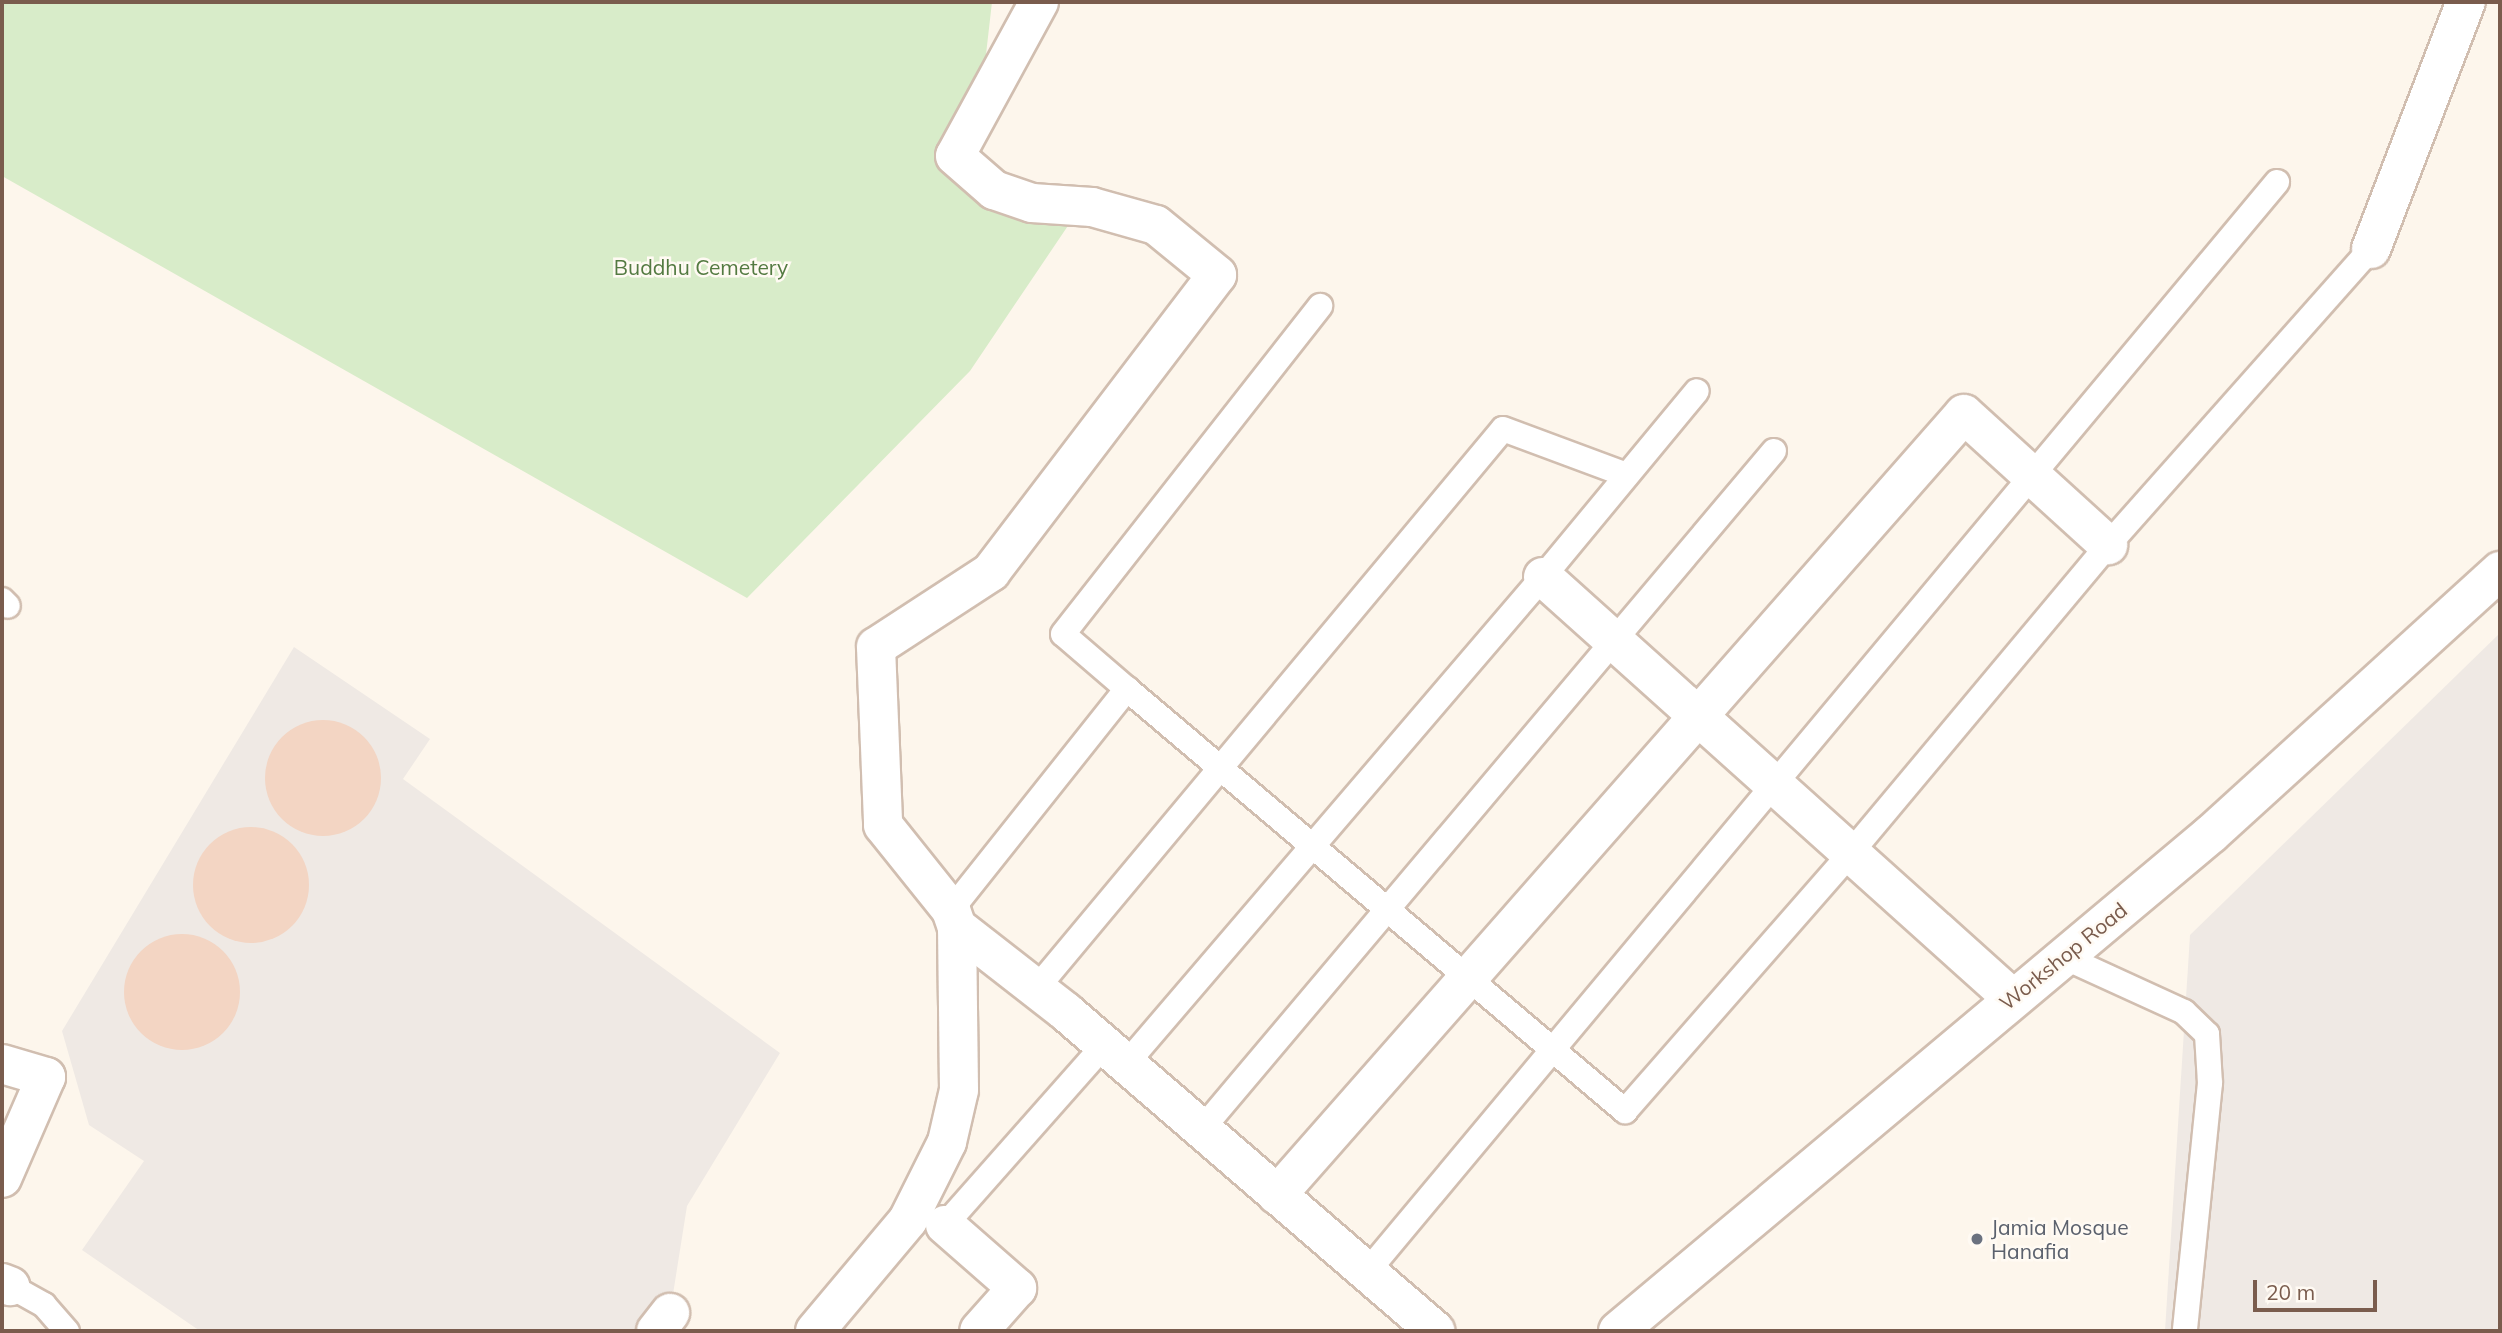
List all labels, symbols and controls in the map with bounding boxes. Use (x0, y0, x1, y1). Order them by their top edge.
park label: Buddhu Cemetery (614, 254, 788, 280)
street label: Workshop Road (1994, 897, 2132, 1015)
place label: Jamia Mosque Hanafia (1991, 1214, 2129, 1264)
marker: Jamia Mosque Hanafia (1969, 1231, 1985, 1247)
scale bar (2257, 1266, 2381, 1310)
text: 20 m (2266, 1279, 2315, 1305)

